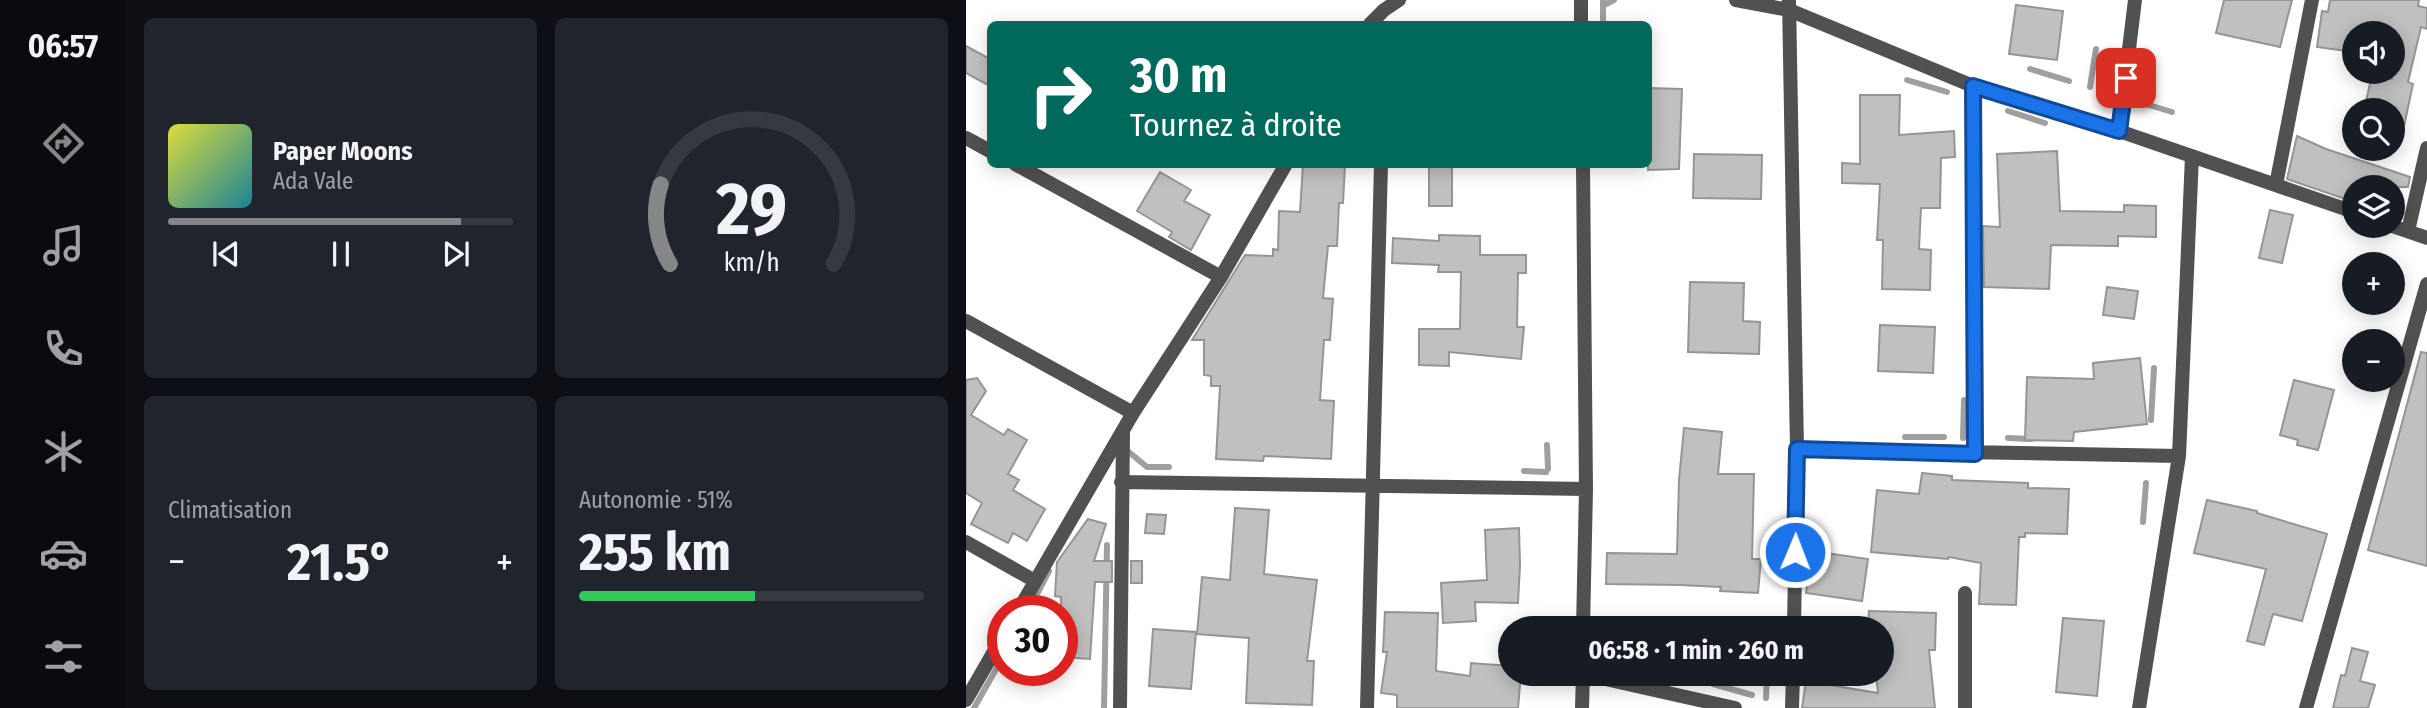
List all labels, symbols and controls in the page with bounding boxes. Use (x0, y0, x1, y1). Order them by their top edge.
map controls (2342, 21, 2405, 392)
button: sound (2342, 21, 2405, 84)
text: 06:57 (28, 27, 98, 65)
text: 30 m (1130, 46, 1228, 105)
pin (2096, 48, 2156, 108)
icon: right (1015, 49, 1106, 140)
icon: arrive (2107, 59, 2145, 97)
button: search (2342, 98, 2405, 161)
text: Tournez à droite (1130, 106, 1342, 144)
icon: directions (39, 119, 88, 168)
text: Paper Moons (273, 136, 413, 167)
text: Ada Vale (273, 167, 353, 195)
text: 29 (715, 167, 787, 254)
button: layers (2342, 175, 2405, 238)
icon: music (39, 221, 88, 270)
icon: previous (207, 235, 245, 273)
icon: pause (322, 235, 360, 273)
icon: next (437, 235, 475, 273)
text: km/h (724, 248, 779, 278)
button: + (2342, 252, 2405, 315)
icon: phone (39, 324, 88, 373)
button: − (2342, 329, 2405, 392)
icon: climate (39, 427, 88, 476)
text: Autonomie · 51% (579, 486, 733, 514)
text: Climatisation (168, 496, 292, 524)
position arrow (1758, 515, 1832, 589)
text: 255 km (579, 521, 731, 584)
icon: car (39, 529, 88, 578)
text: 21.5° (287, 531, 394, 594)
text: − (168, 539, 185, 585)
text: + (496, 539, 513, 585)
speed limit sign: 30 (987, 595, 1078, 686)
icon: filters (39, 632, 88, 681)
text: 06:58 · 1 min · 260 m (1588, 635, 1804, 666)

